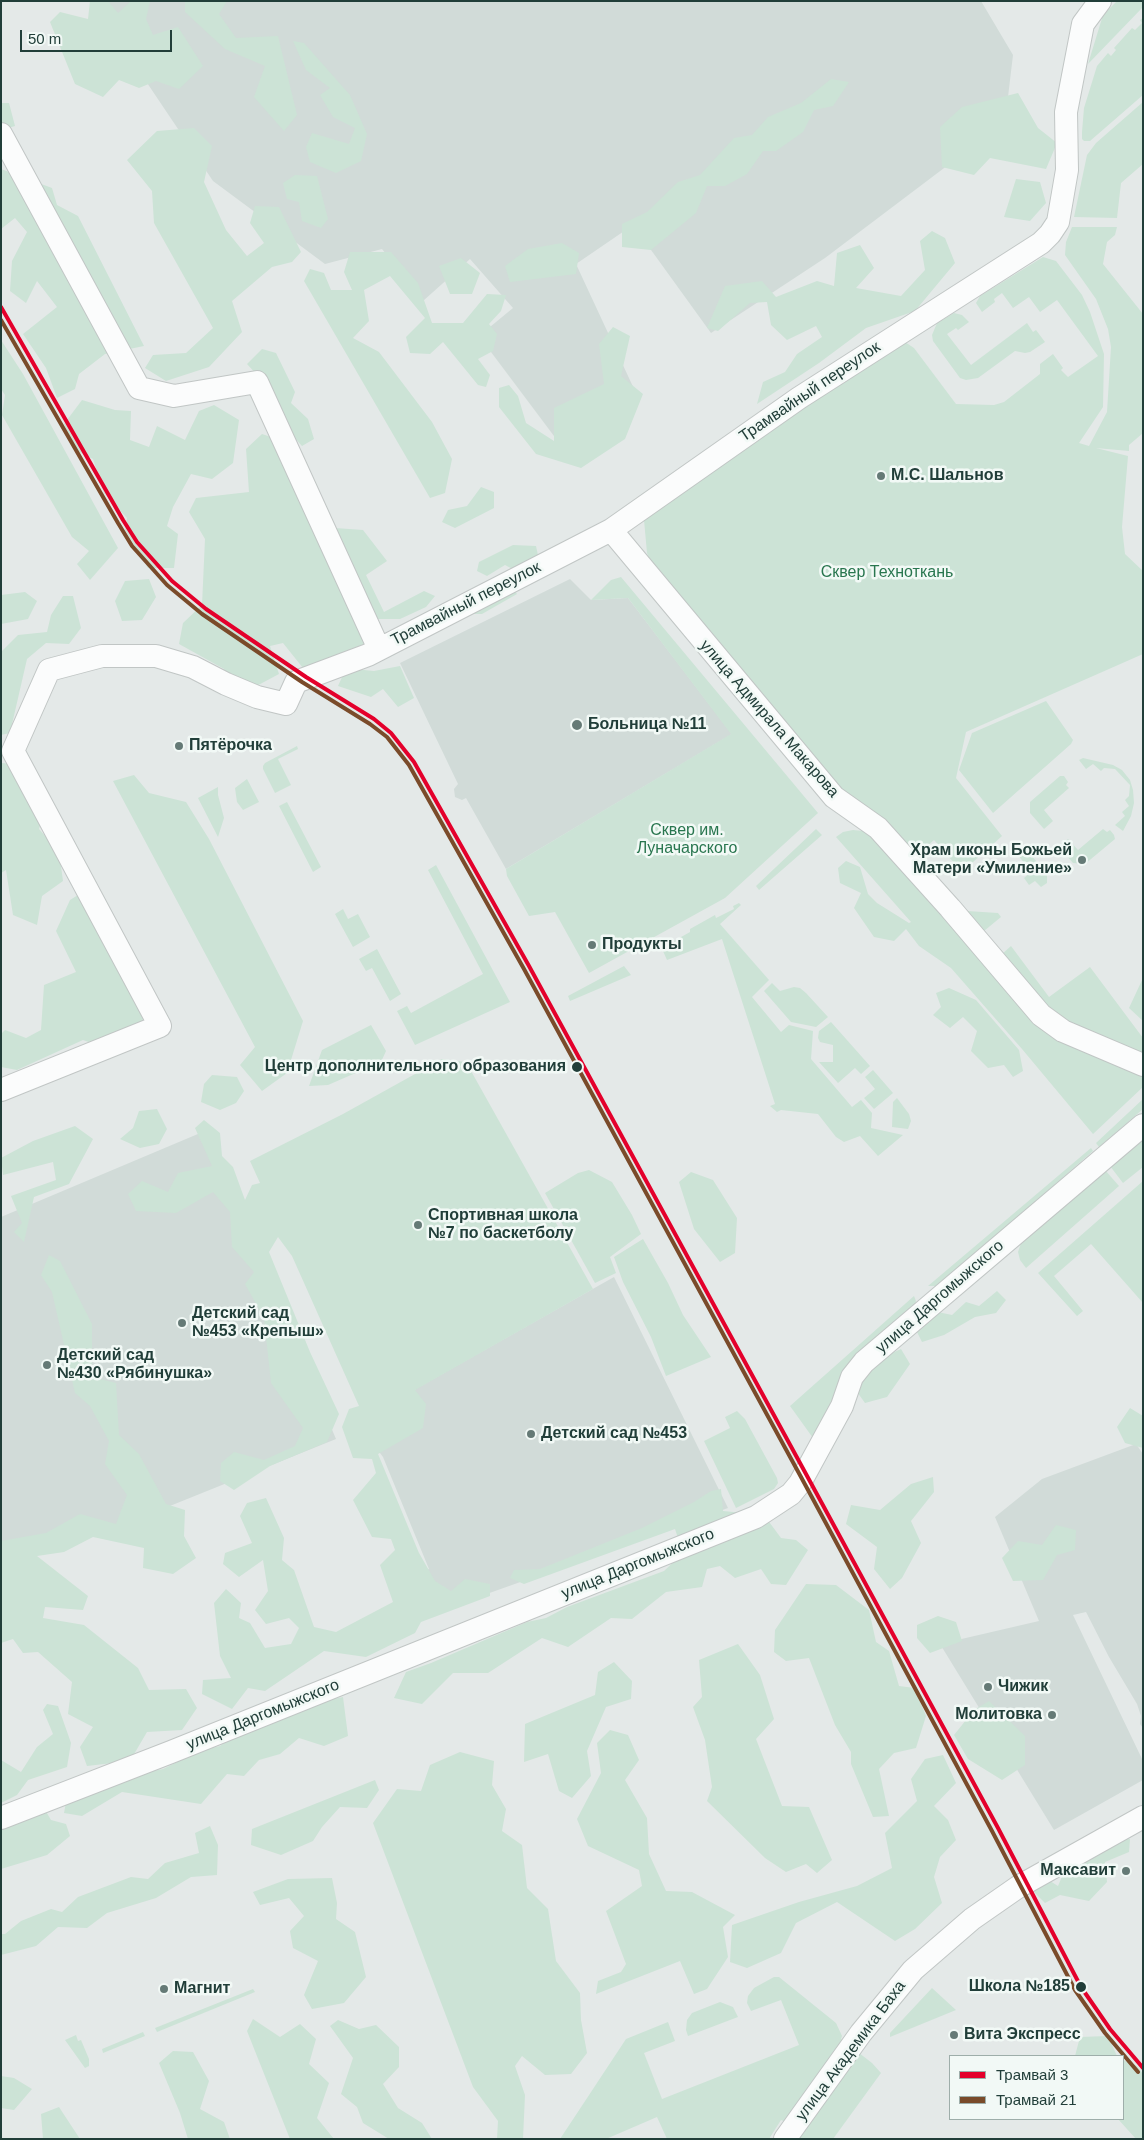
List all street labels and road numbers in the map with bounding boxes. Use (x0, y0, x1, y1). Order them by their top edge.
street label: Трамвайный переулок (736, 338, 884, 446)
street label: Трамвайный переулок (388, 558, 544, 650)
street label: улица Адмирала Макарова (695, 636, 843, 802)
street label: улица Даргомыжского (872, 1236, 1008, 1358)
street label: улица Даргомыжского (559, 1525, 717, 1603)
street label: улица Даргомыжского (184, 1676, 342, 1754)
street label: улица Академика Баха (792, 1977, 910, 2125)

